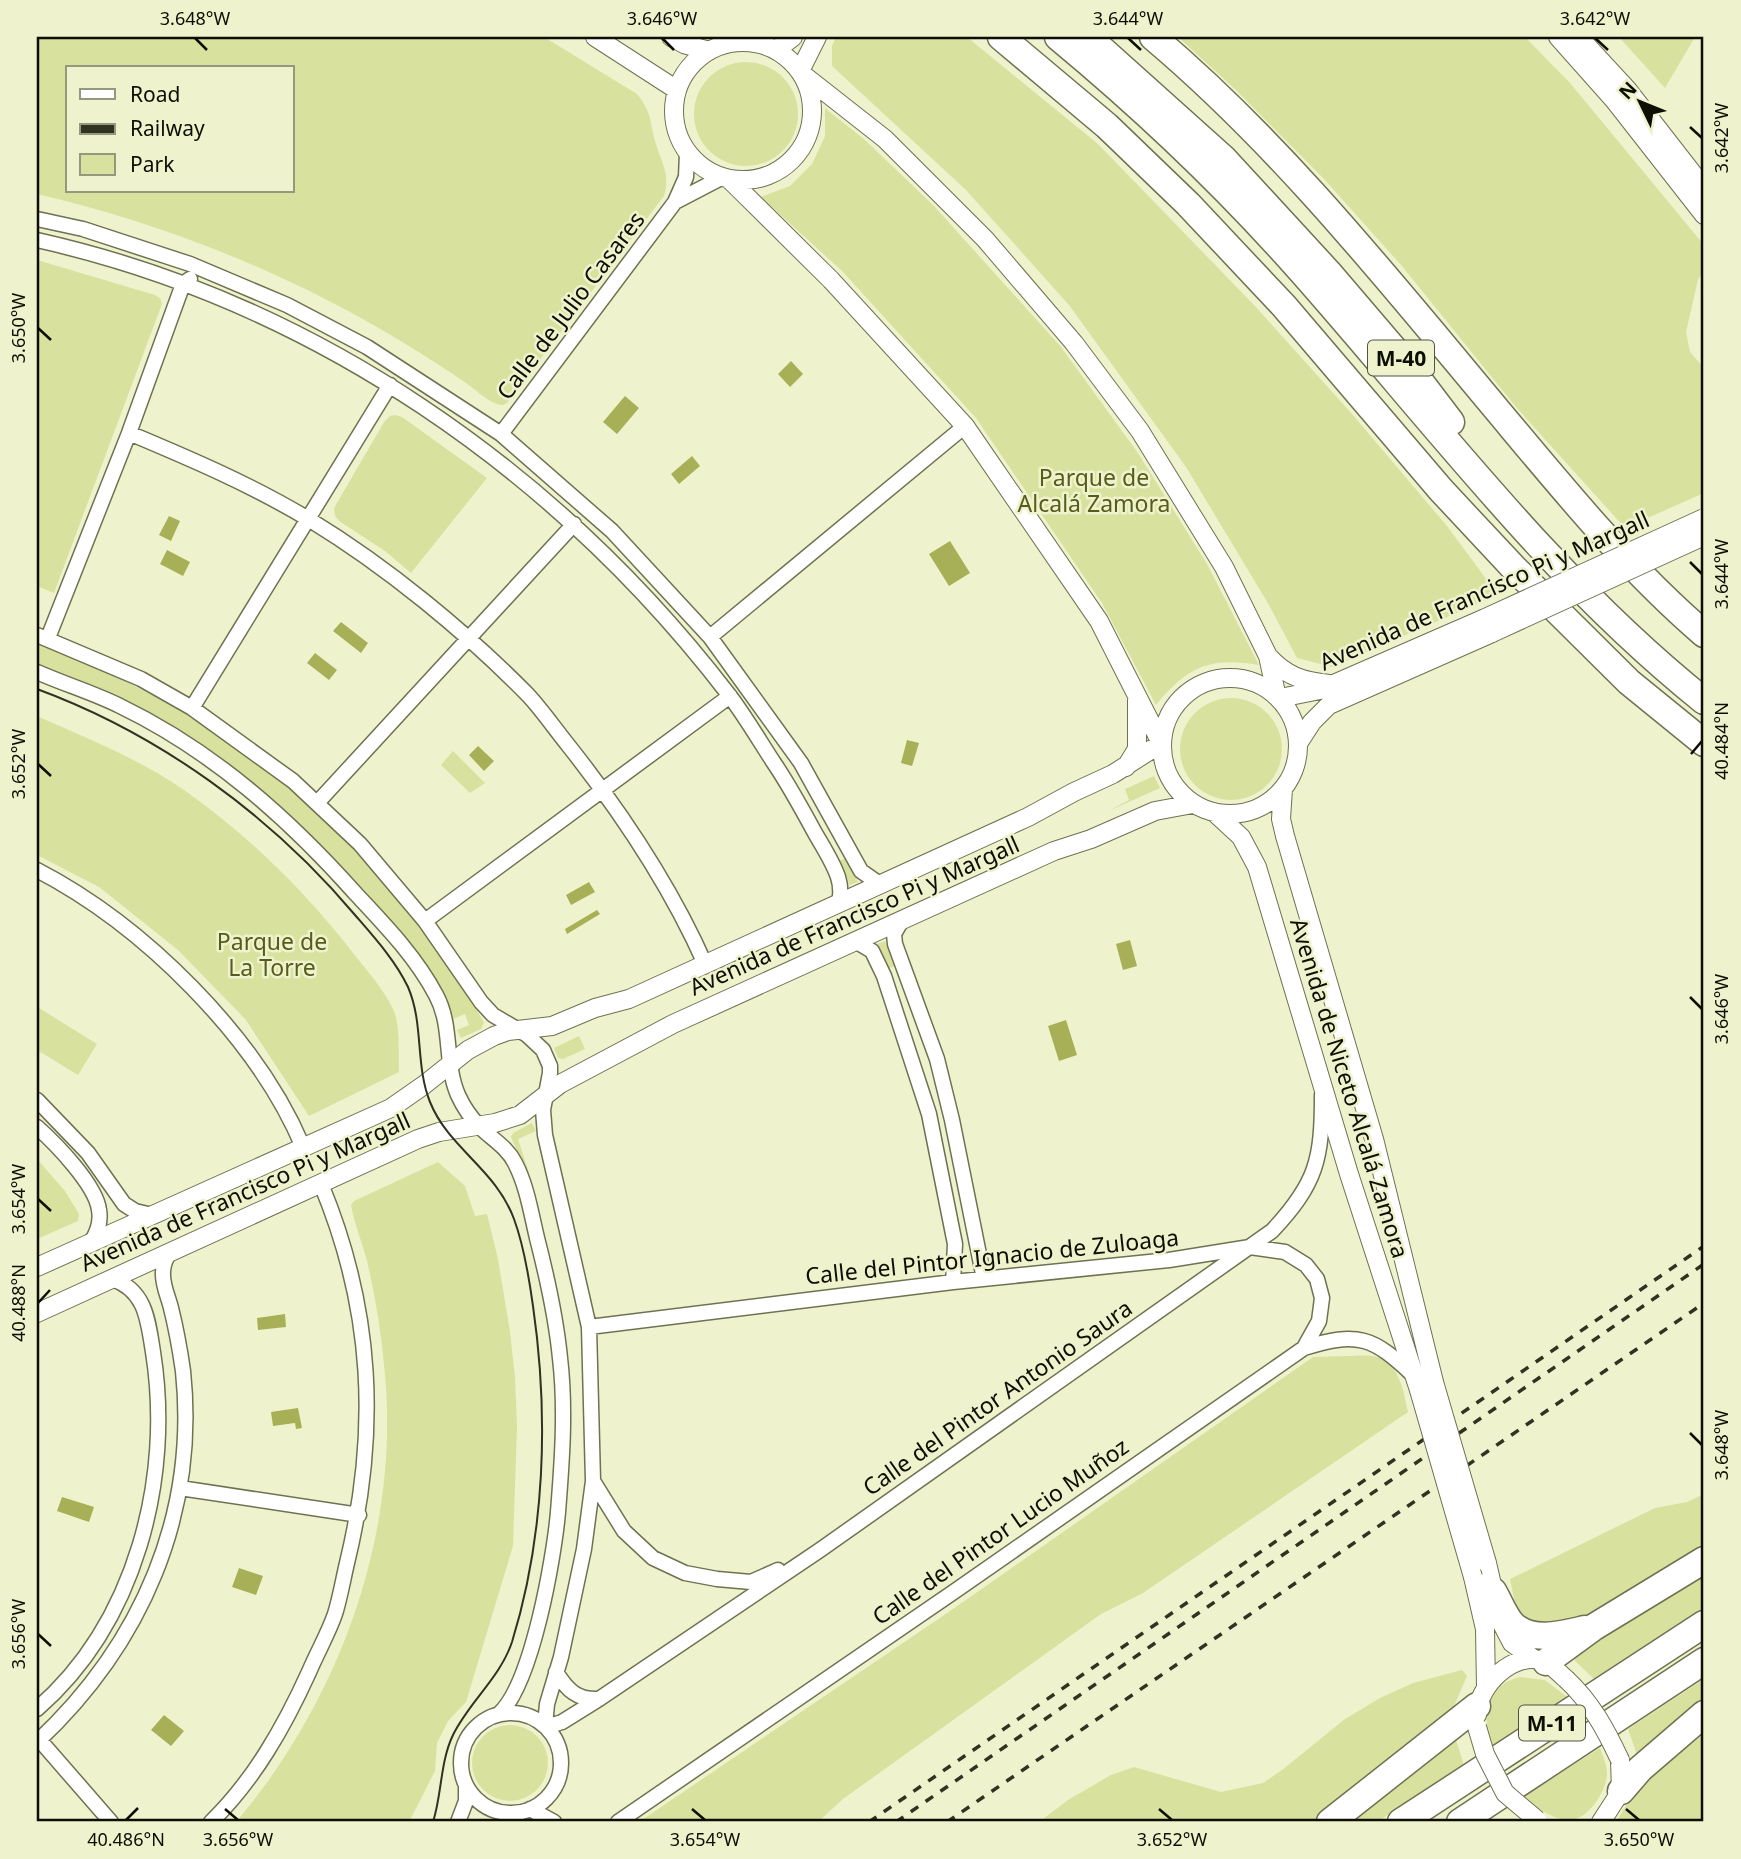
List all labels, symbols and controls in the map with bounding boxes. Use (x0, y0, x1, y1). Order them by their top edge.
text: 3.648°W (160, 6, 230, 30)
text: 3.646°W (627, 6, 697, 30)
text: 3.644°W (1093, 6, 1163, 30)
text: 3.642°W (1560, 6, 1630, 30)
legend (66, 66, 294, 192)
north arrow (1604, 66, 1674, 136)
text: N (1613, 76, 1642, 105)
text: Road (130, 80, 180, 108)
text: 3.642°W (1709, 103, 1733, 173)
text: Railway (130, 114, 205, 142)
text: Park (130, 150, 175, 178)
street label: Calle de Julio Casares (489, 204, 651, 406)
text: 3.650°W (6, 293, 30, 363)
road number: M-40 (1368, 340, 1434, 376)
park label: Parque de Alcalá Zamora (1018, 461, 1170, 519)
street label: Avenida de Francisco Pi y Margall (1314, 503, 1654, 677)
text: 3.644°W (1709, 539, 1733, 609)
text: 40.484°N (1709, 702, 1733, 780)
text: 3.652°W (6, 729, 30, 799)
street label: Avenida de Francisco Pi y Margall (684, 828, 1024, 1002)
street label: Avenida de Niceto Alcalá Zamora (1283, 914, 1417, 1262)
park label: Parque de La Torre (217, 925, 327, 983)
text: 3.646°W (1709, 974, 1733, 1044)
street label: Avenida de Francisco Pi y Margall (75, 1104, 415, 1278)
text: 3.654°W (6, 1164, 30, 1234)
street label: Calle del Pintor Ignacio de Zuloaga (804, 1220, 1180, 1292)
text: 40.488°N (6, 1264, 30, 1342)
street label: Calle del Pintor Antonio Saura (856, 1292, 1138, 1502)
text: 3.648°W (1709, 1410, 1733, 1480)
street label: Calle del Pintor Lucio Muñoz (865, 1430, 1135, 1632)
text: 3.656°W (6, 1599, 30, 1669)
road number: M-11 (1519, 1706, 1585, 1740)
text: 40.486°N (87, 1827, 165, 1851)
text: 3.656°W (203, 1827, 273, 1851)
text: 3.654°W (670, 1827, 740, 1851)
text: 3.652°W (1137, 1827, 1207, 1851)
text: 3.650°W (1604, 1827, 1674, 1851)

